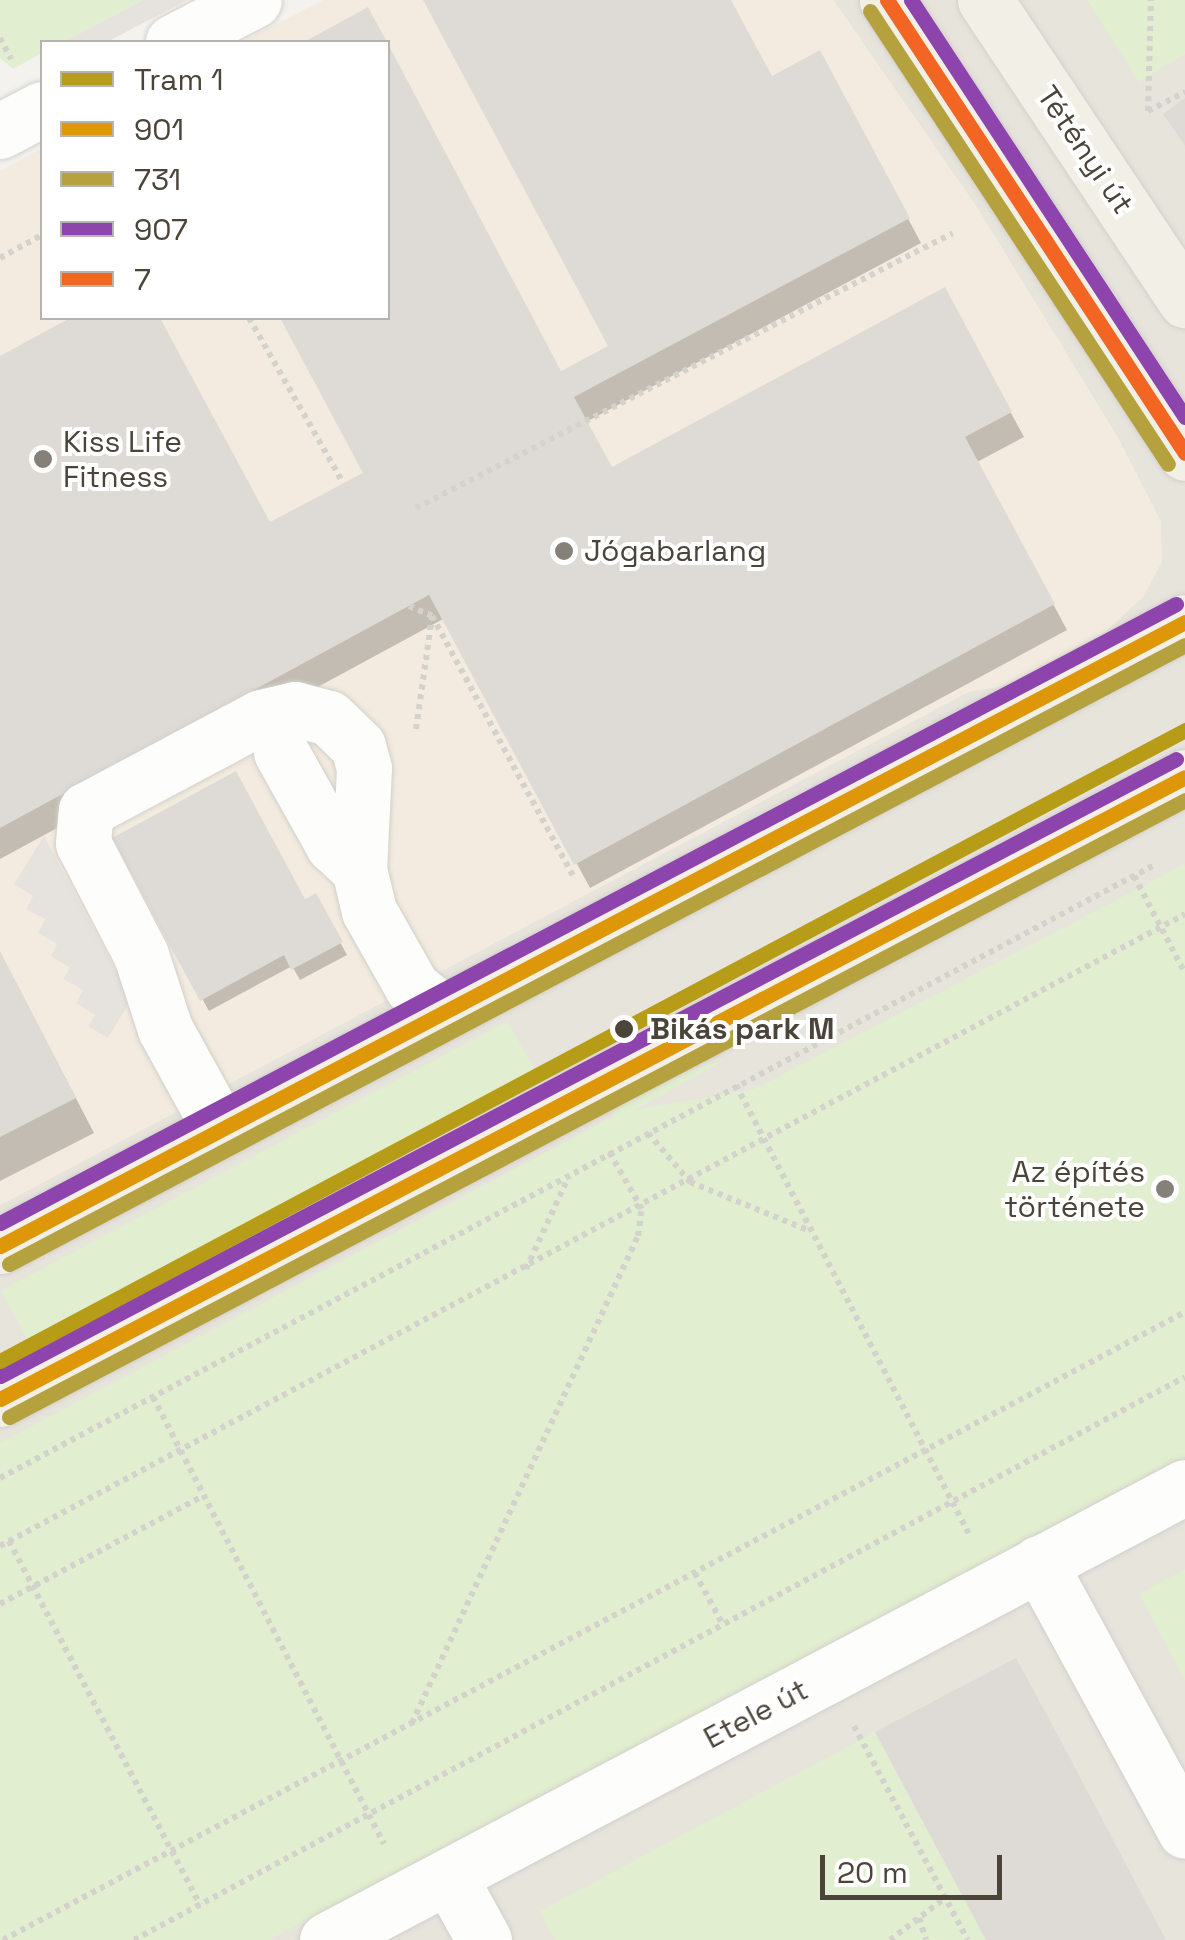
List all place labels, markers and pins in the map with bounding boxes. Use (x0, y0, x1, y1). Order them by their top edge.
place label: Kiss Life Fitness (63, 424, 182, 494)
marker: Kiss Life Fitness (32, 448, 54, 470)
place label: Jógabarlang (584, 533, 766, 569)
marker: Jógabarlang (553, 540, 575, 562)
place label: Bikás park M (650, 1011, 834, 1047)
marker: Bikás park M (607, 1012, 641, 1046)
place label: Az építés története (1004, 1154, 1145, 1224)
marker: Az építés története (1154, 1178, 1176, 1200)

